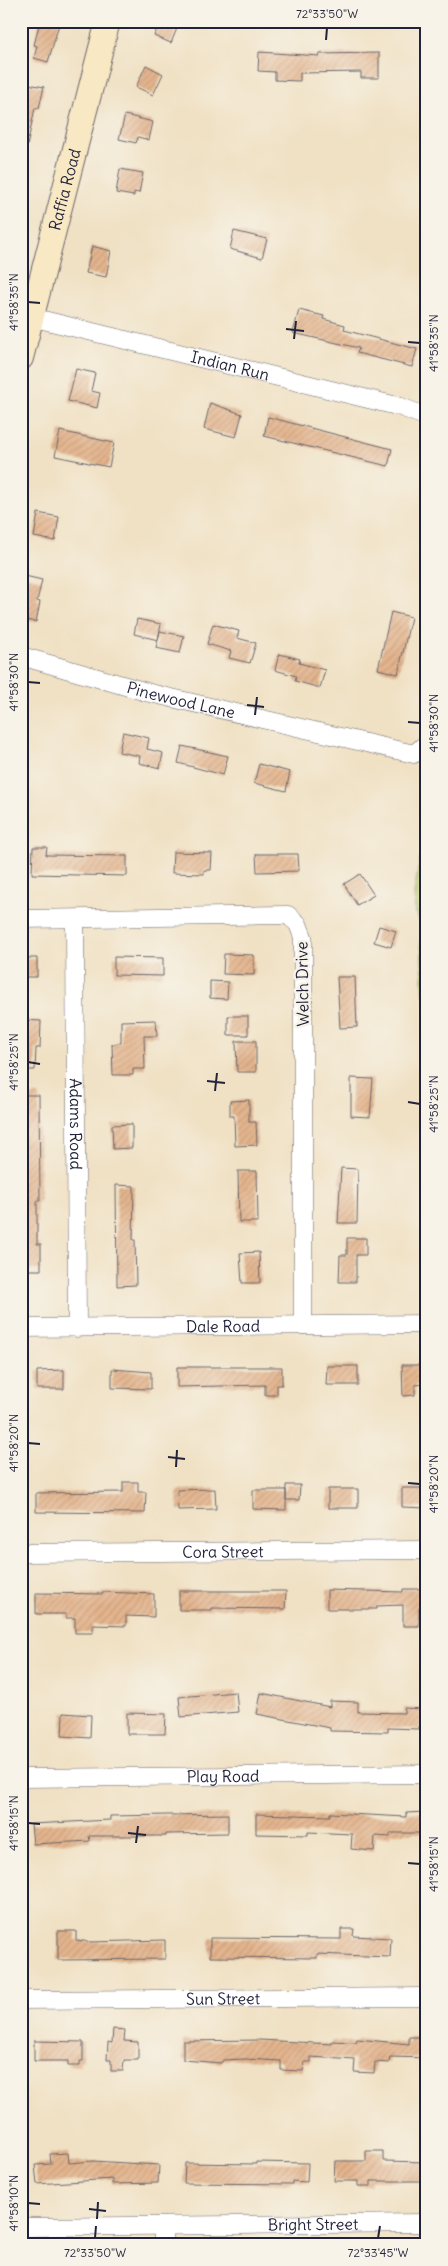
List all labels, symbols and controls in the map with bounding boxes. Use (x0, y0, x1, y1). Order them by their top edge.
text: 72°33'50"W (296, 6, 358, 21)
street label: Raffia Road (44, 146, 85, 233)
text: 41°58'35"N (6, 273, 21, 331)
text: 41°58'35"N (426, 314, 441, 372)
street label: Indian Run (189, 346, 271, 385)
text: 41°58'30"N (6, 653, 21, 711)
street label: Pinewood Lane (125, 677, 237, 722)
text: 41°58'30"N (426, 694, 441, 752)
street label: Welch Drive (291, 941, 313, 1027)
text: 41°58'25"N (6, 1033, 21, 1091)
text: 41°58'25"N (426, 1075, 441, 1133)
street label: Adams Road (66, 1078, 86, 1170)
street label: Dale Road (186, 1316, 260, 1336)
text: 41°58'20"N (6, 1414, 21, 1472)
text: 41°58'20"N (426, 1455, 441, 1513)
street label: Cora Street (182, 1541, 264, 1562)
street label: Play Road (187, 1766, 259, 1786)
text: 41°58'15"N (6, 1795, 21, 1851)
text: 41°58'15"N (426, 1836, 441, 1892)
street label: Sun Street (186, 1988, 261, 2009)
text: 41°58'10"N (6, 2175, 21, 2231)
street label: Bright Street (268, 2214, 359, 2235)
text: 72°33'50"W (64, 2245, 126, 2260)
text: 72°33'45"W (348, 2245, 409, 2260)

